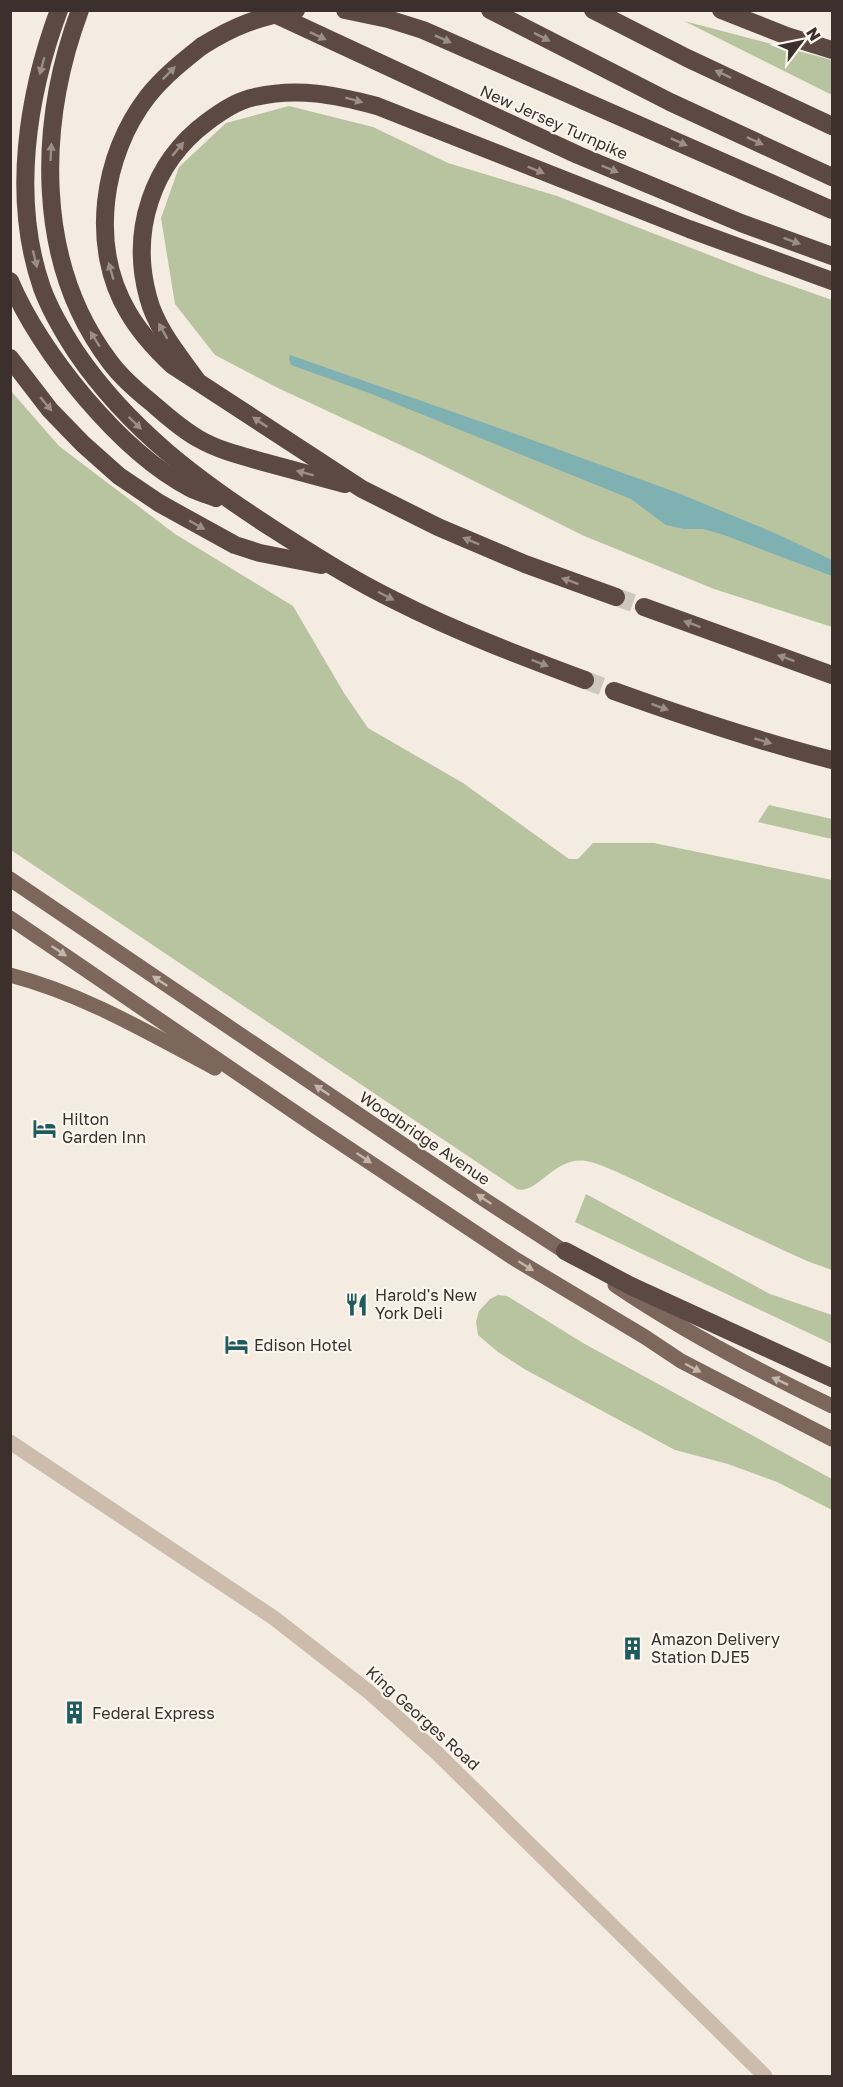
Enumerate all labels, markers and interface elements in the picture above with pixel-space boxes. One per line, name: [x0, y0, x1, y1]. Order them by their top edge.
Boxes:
north arrow: [771, 12, 831, 72]
text: N: [802, 24, 825, 45]
one-way arrow: [310, 31, 327, 40]
one-way arrow: [533, 33, 550, 42]
one-way arrow: [434, 34, 451, 43]
one-way arrow: [36, 57, 46, 75]
one-way arrow: [162, 66, 177, 80]
one-way arrow: [714, 70, 731, 79]
street label: New Jersey Turnpike: [477, 80, 631, 164]
one-way arrow: [345, 96, 363, 105]
one-way arrow: [746, 137, 763, 146]
one-way arrow: [670, 138, 687, 147]
one-way arrow: [171, 141, 184, 157]
one-way arrow: [46, 143, 55, 162]
one-way arrow: [602, 164, 620, 174]
one-way arrow: [527, 166, 545, 175]
one-way arrow: [783, 237, 801, 246]
one-way arrow: [30, 250, 40, 268]
one-way arrow: [106, 261, 116, 280]
one-way arrow: [158, 322, 168, 339]
one-way arrow: [89, 331, 101, 347]
one-way arrow: [39, 396, 52, 412]
one-way arrow: [127, 416, 141, 430]
one-way arrow: [253, 416, 269, 428]
one-way arrow: [296, 468, 314, 478]
one-way arrow: [189, 520, 206, 530]
one-way arrow: [462, 536, 480, 545]
one-way arrow: [561, 575, 579, 585]
one-way arrow: [378, 591, 395, 601]
one-way arrow: [683, 619, 701, 629]
one-way arrow: [777, 653, 795, 663]
one-way arrow: [532, 658, 550, 668]
one-way arrow: [651, 703, 669, 713]
one-way arrow: [754, 737, 772, 746]
one-way arrow: [50, 945, 66, 957]
one-way arrow: [153, 975, 169, 987]
one-way arrow: [314, 1085, 330, 1096]
street label: Woodbridge Avenue: [356, 1087, 494, 1189]
place label: Hilton Garden Inn: [62, 1109, 146, 1147]
hotel icon: Hilton Garden Inn: [31, 1115, 57, 1141]
one-way arrow: [356, 1153, 372, 1164]
one-way arrow: [476, 1193, 492, 1205]
one-way arrow: [518, 1260, 534, 1272]
place label: Harold's New York Deli: [375, 1285, 477, 1323]
restaurant icon: Harold's New York Deli: [344, 1291, 370, 1317]
hotel icon: Edison Hotel: [223, 1332, 249, 1358]
place label: Edison Hotel: [254, 1335, 352, 1355]
one-way arrow: [684, 1363, 701, 1373]
one-way arrow: [771, 1376, 788, 1385]
place label: Amazon Delivery Station DJE5: [651, 1629, 780, 1667]
building icon: Amazon Delivery Station DJE5: [620, 1635, 646, 1661]
street label: King Georges Road: [362, 1662, 484, 1774]
building icon: Federal Express: [61, 1700, 87, 1726]
place label: Federal Express: [92, 1703, 215, 1723]

